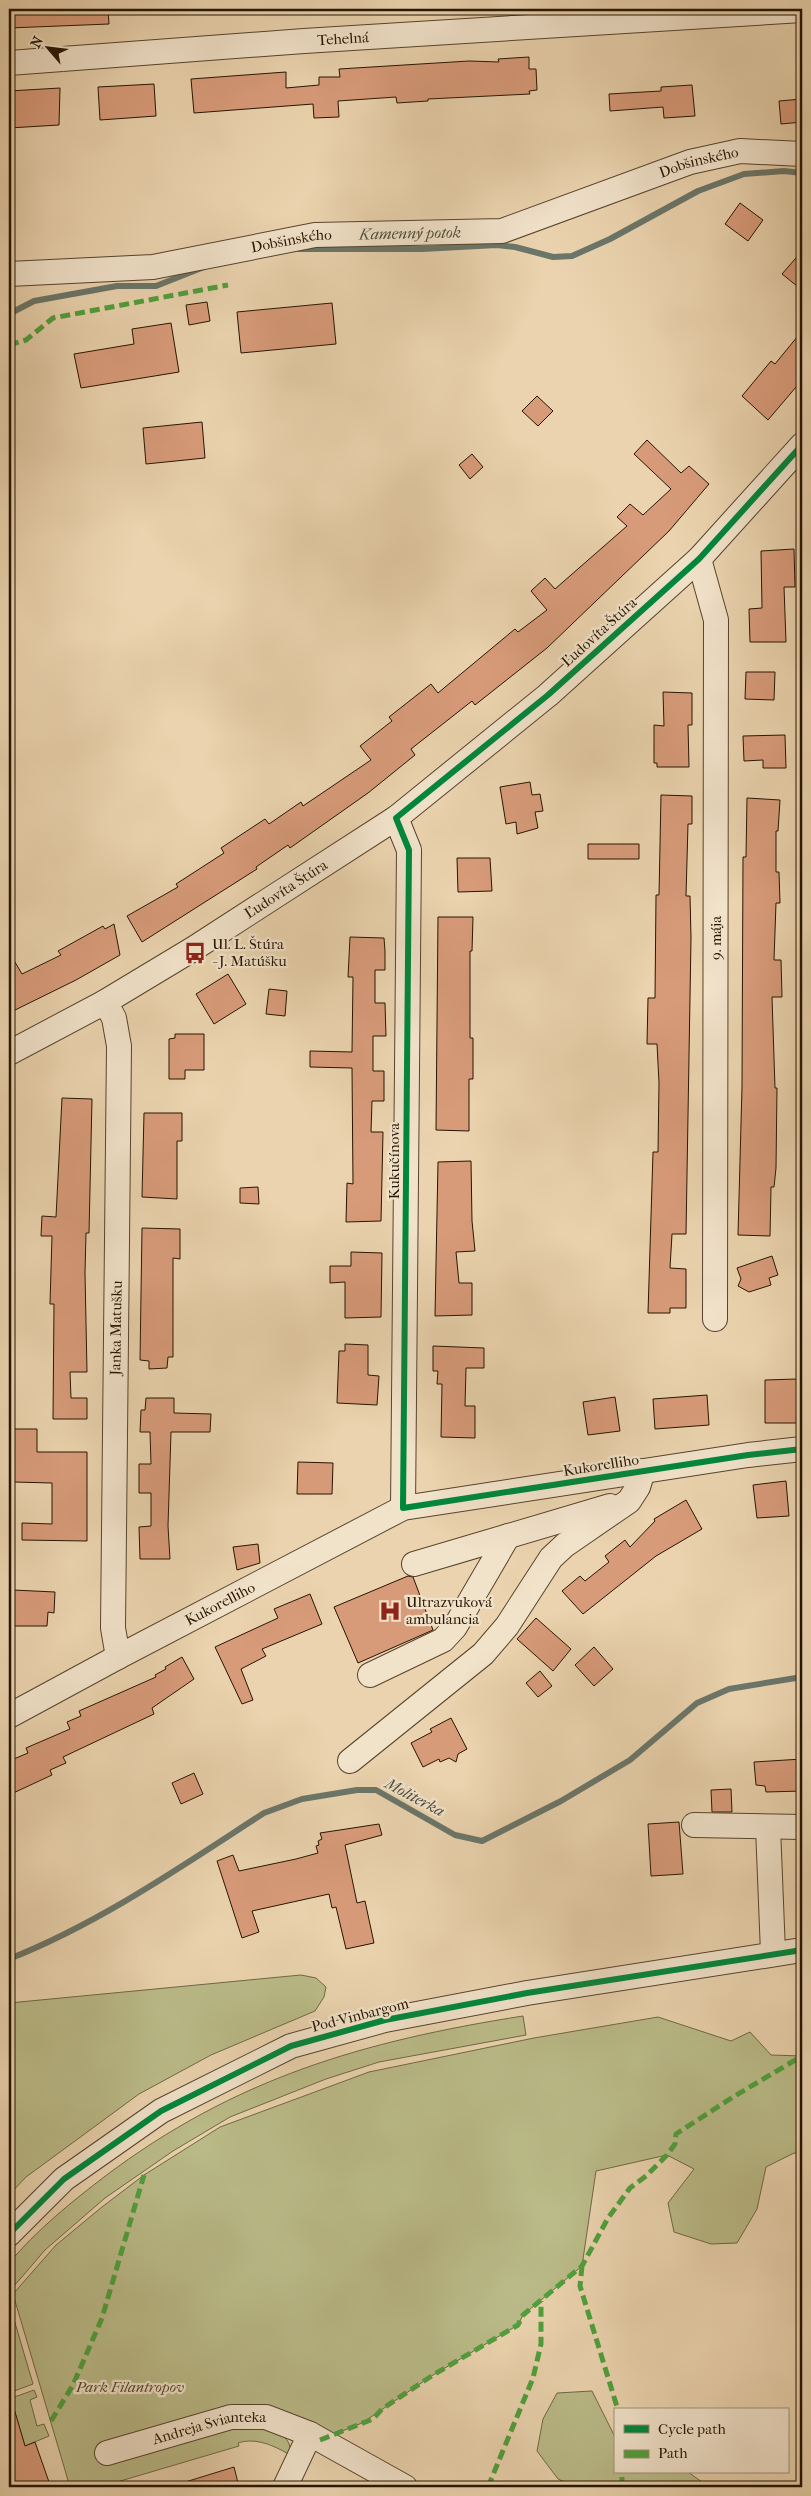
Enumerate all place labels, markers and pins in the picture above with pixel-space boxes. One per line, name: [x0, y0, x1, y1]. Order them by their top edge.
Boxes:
place label: Ul. L. Štúra - J. Matúšku: [212, 935, 287, 970]
bus stop icon: Ul. L. Štúra - J. Matúšku: [182, 940, 208, 966]
place label: Ultrazvuková ambulancia: [406, 1593, 493, 1628]
hospital icon: Ultrazvuková ambulancia: [377, 1598, 403, 1624]

